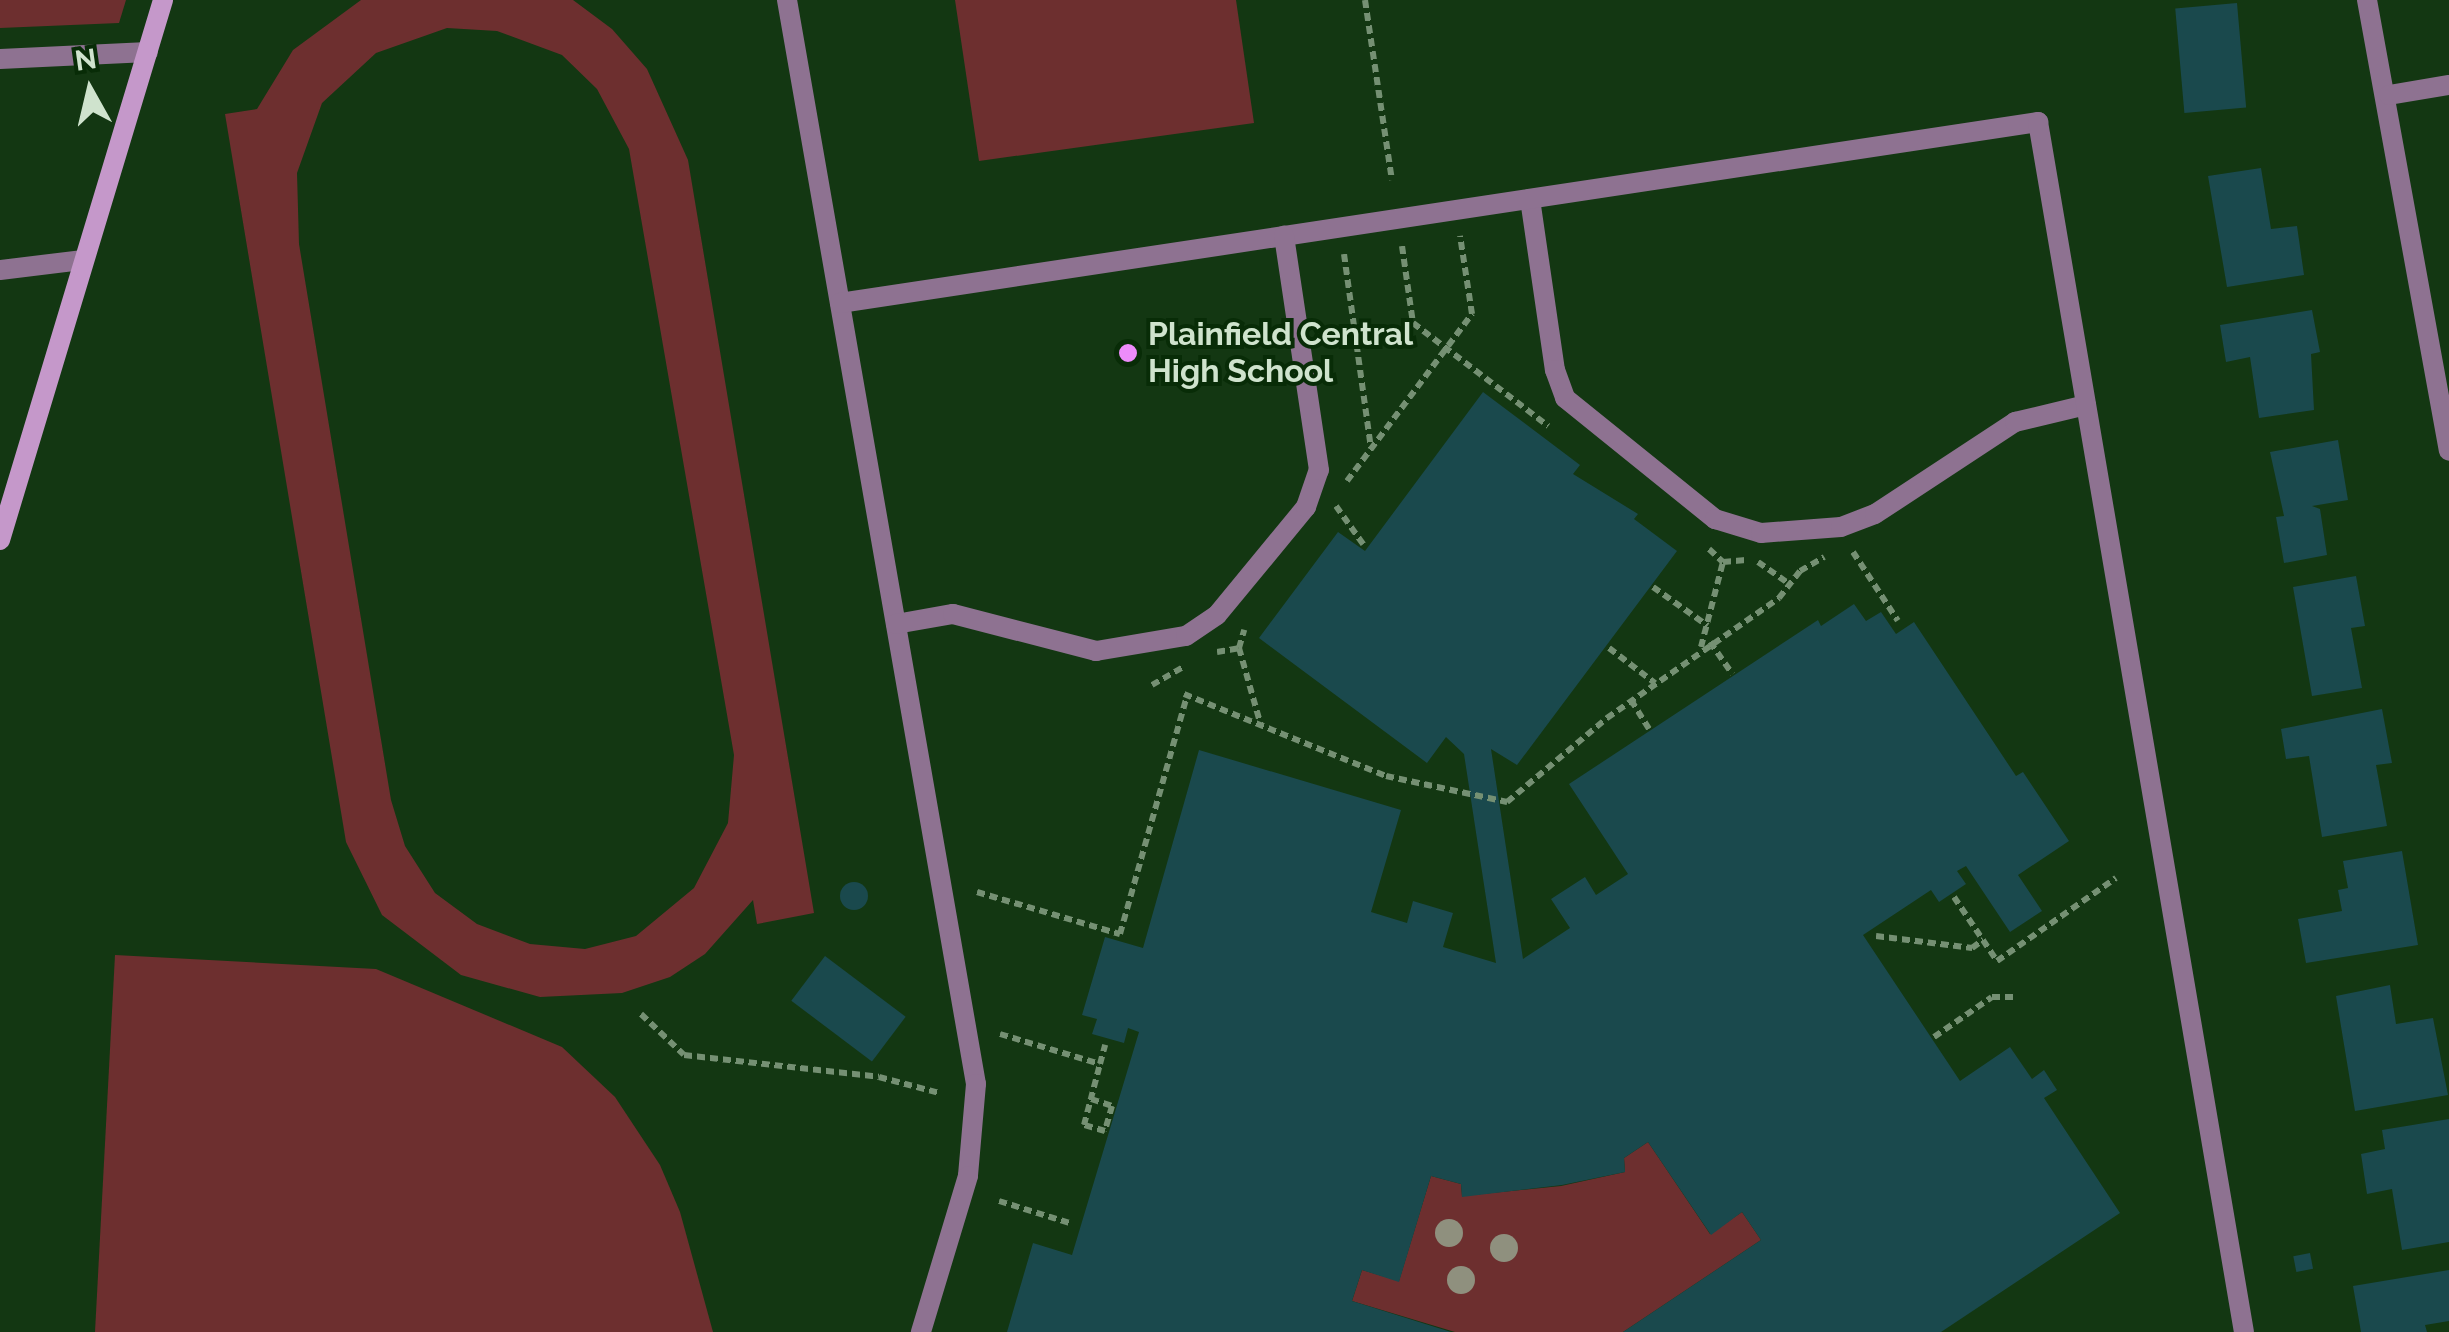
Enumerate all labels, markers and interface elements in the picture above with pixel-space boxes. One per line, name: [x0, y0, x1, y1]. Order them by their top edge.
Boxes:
north arrow: [40, 40, 140, 140]
text: N: [73, 42, 99, 78]
place label: Plainfield Central High School: [1148, 316, 1413, 391]
marker: Plainfield Central High School: [1117, 342, 1139, 364]

